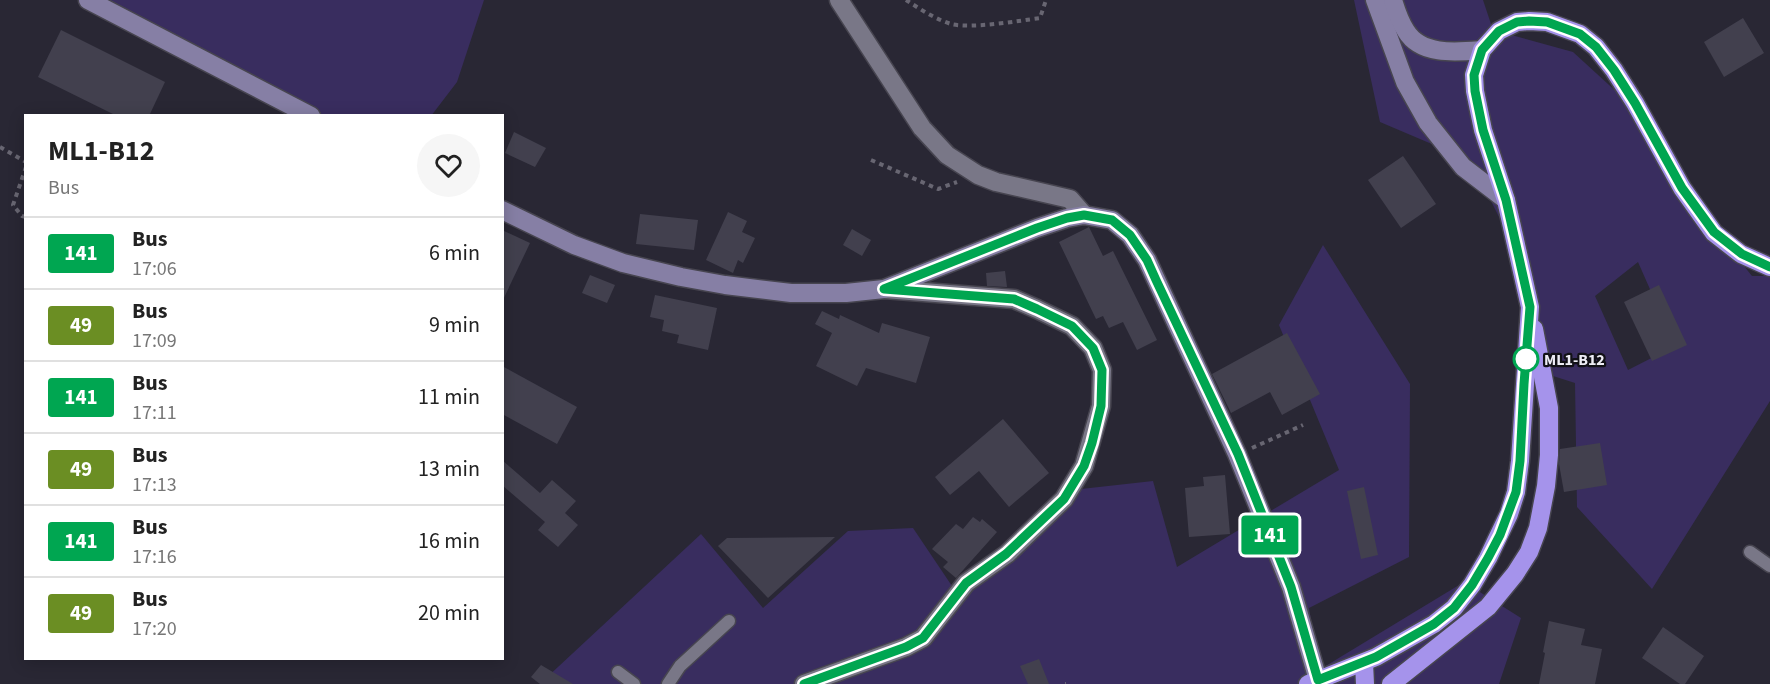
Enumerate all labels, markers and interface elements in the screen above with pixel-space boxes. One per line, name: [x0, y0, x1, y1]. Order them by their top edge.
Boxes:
text: ML1-B12: [48, 131, 154, 171]
button: heart: [417, 134, 480, 197]
text: Bus: [48, 174, 79, 202]
text: Bus: [132, 223, 168, 255]
text: 6 min: [429, 237, 480, 269]
text: 141: [64, 238, 98, 268]
text: 17:06: [132, 255, 177, 283]
text: Bus: [132, 295, 168, 327]
text: 9 min: [429, 309, 480, 341]
text: 49: [70, 310, 92, 340]
text: 17:09: [132, 327, 177, 355]
marker: ML1-B12: [1513, 346, 1539, 372]
place label: ML1-B12: [1544, 349, 1605, 371]
text: Bus: [132, 367, 168, 399]
text: 11 min: [418, 381, 480, 413]
text: 141: [64, 382, 98, 412]
text: 17:11: [132, 399, 177, 427]
text: Bus: [132, 439, 168, 471]
text: 13 min: [418, 453, 480, 485]
text: 49: [70, 454, 92, 484]
text: 17:13: [132, 471, 177, 499]
text: Bus: [132, 511, 168, 543]
line badge: 141: [1236, 516, 1304, 554]
text: 141: [1253, 520, 1287, 550]
text: 16 min: [418, 525, 480, 557]
text: 141: [64, 526, 98, 556]
text: 17:16: [132, 543, 177, 571]
text: Bus: [132, 583, 168, 615]
text: 20 min: [418, 597, 480, 629]
text: 49: [70, 598, 92, 628]
text: 17:20: [132, 615, 177, 643]

